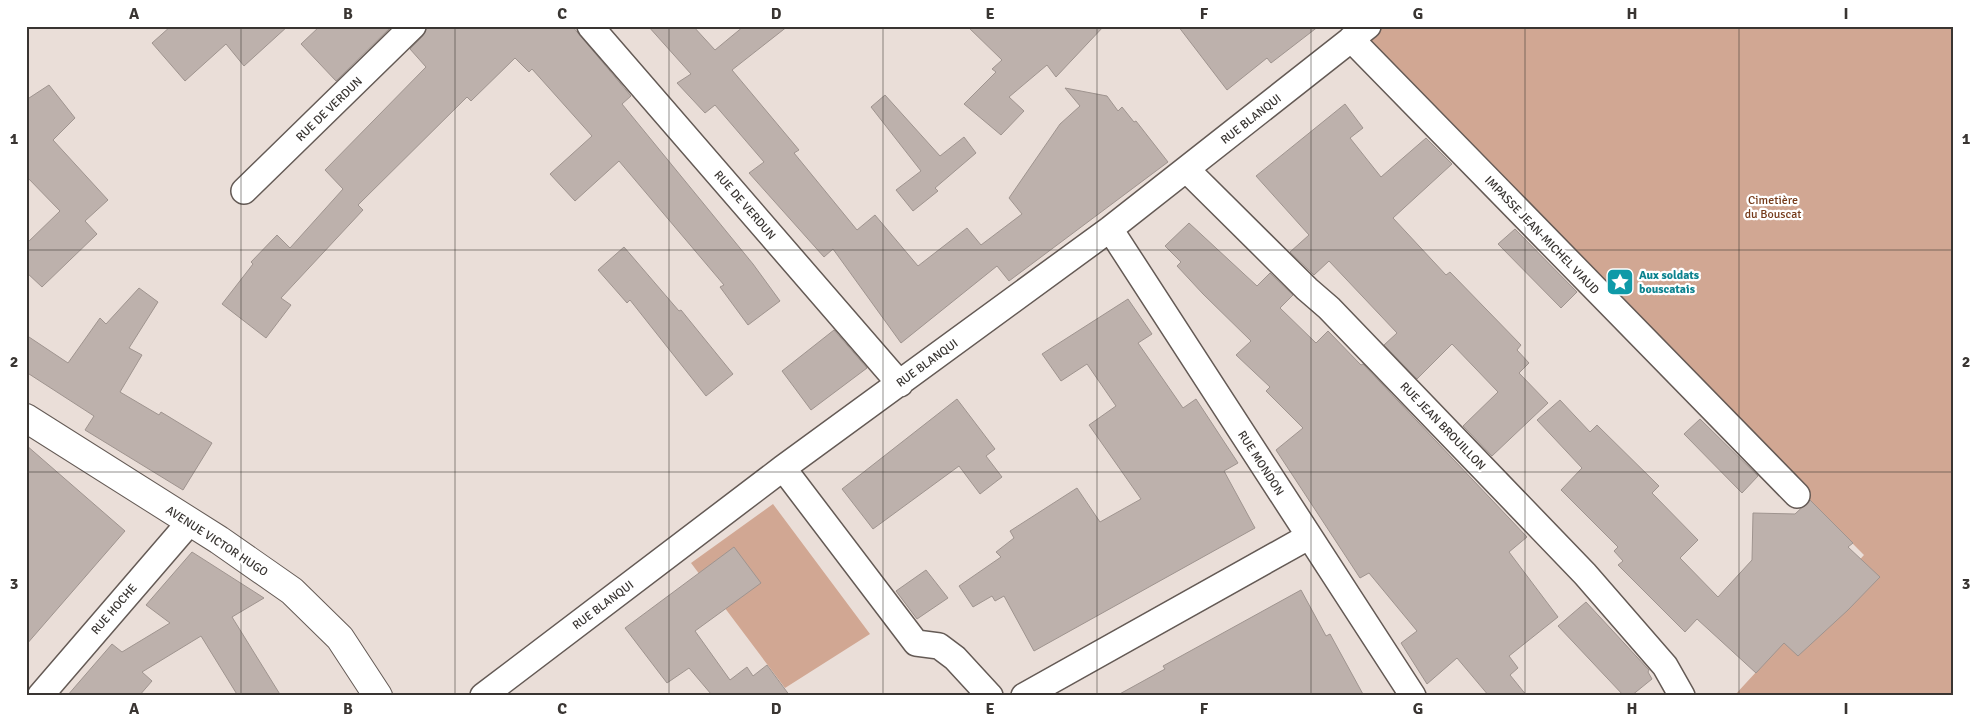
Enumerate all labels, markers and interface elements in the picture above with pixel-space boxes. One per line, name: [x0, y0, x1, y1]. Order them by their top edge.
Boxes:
text: A: [129, 4, 140, 24]
text: B: [343, 4, 353, 24]
text: C: [557, 4, 567, 24]
text: D: [771, 4, 782, 24]
text: E: [985, 4, 995, 24]
text: F: [1200, 4, 1209, 24]
text: G: [1413, 4, 1423, 24]
text: H: [1627, 4, 1637, 24]
text: I: [1843, 4, 1849, 24]
street label: RUE DE VERDUN: [293, 74, 366, 145]
street label: RUE BLANQUI: [1218, 91, 1285, 148]
text: 1: [10, 129, 19, 149]
text: 1: [1962, 129, 1971, 149]
street label: RUE DE VERDUN: [711, 168, 779, 243]
street label: IMPASSE JEAN-MICHEL VIAUD: [1481, 173, 1602, 298]
park label: Cimetière du Bouscat: [1745, 193, 1801, 222]
place icon: Aux soldats bouscatais: [1605, 267, 1635, 297]
place label: Aux soldats bouscatais: [1639, 268, 1700, 297]
street label: RUE BLANQUI: [893, 336, 961, 391]
text: 2: [10, 352, 18, 372]
text: 2: [1962, 352, 1970, 372]
street label: RUE JEAN BROUILLON: [1397, 379, 1489, 474]
street label: RUE MONDON: [1234, 428, 1287, 498]
street label: AVENUE VICTOR HUGO: [163, 503, 271, 580]
text: 3: [10, 574, 18, 594]
text: 3: [1962, 574, 1970, 594]
street label: RUE BLANQUI: [570, 578, 637, 633]
street label: RUE HOCHE: [88, 581, 141, 638]
text: A: [129, 699, 140, 719]
text: B: [343, 699, 353, 719]
text: C: [557, 699, 567, 719]
text: D: [771, 699, 782, 719]
text: E: [985, 699, 995, 719]
text: F: [1200, 699, 1209, 719]
text: G: [1413, 699, 1423, 719]
text: H: [1627, 699, 1637, 719]
text: I: [1843, 699, 1849, 719]

